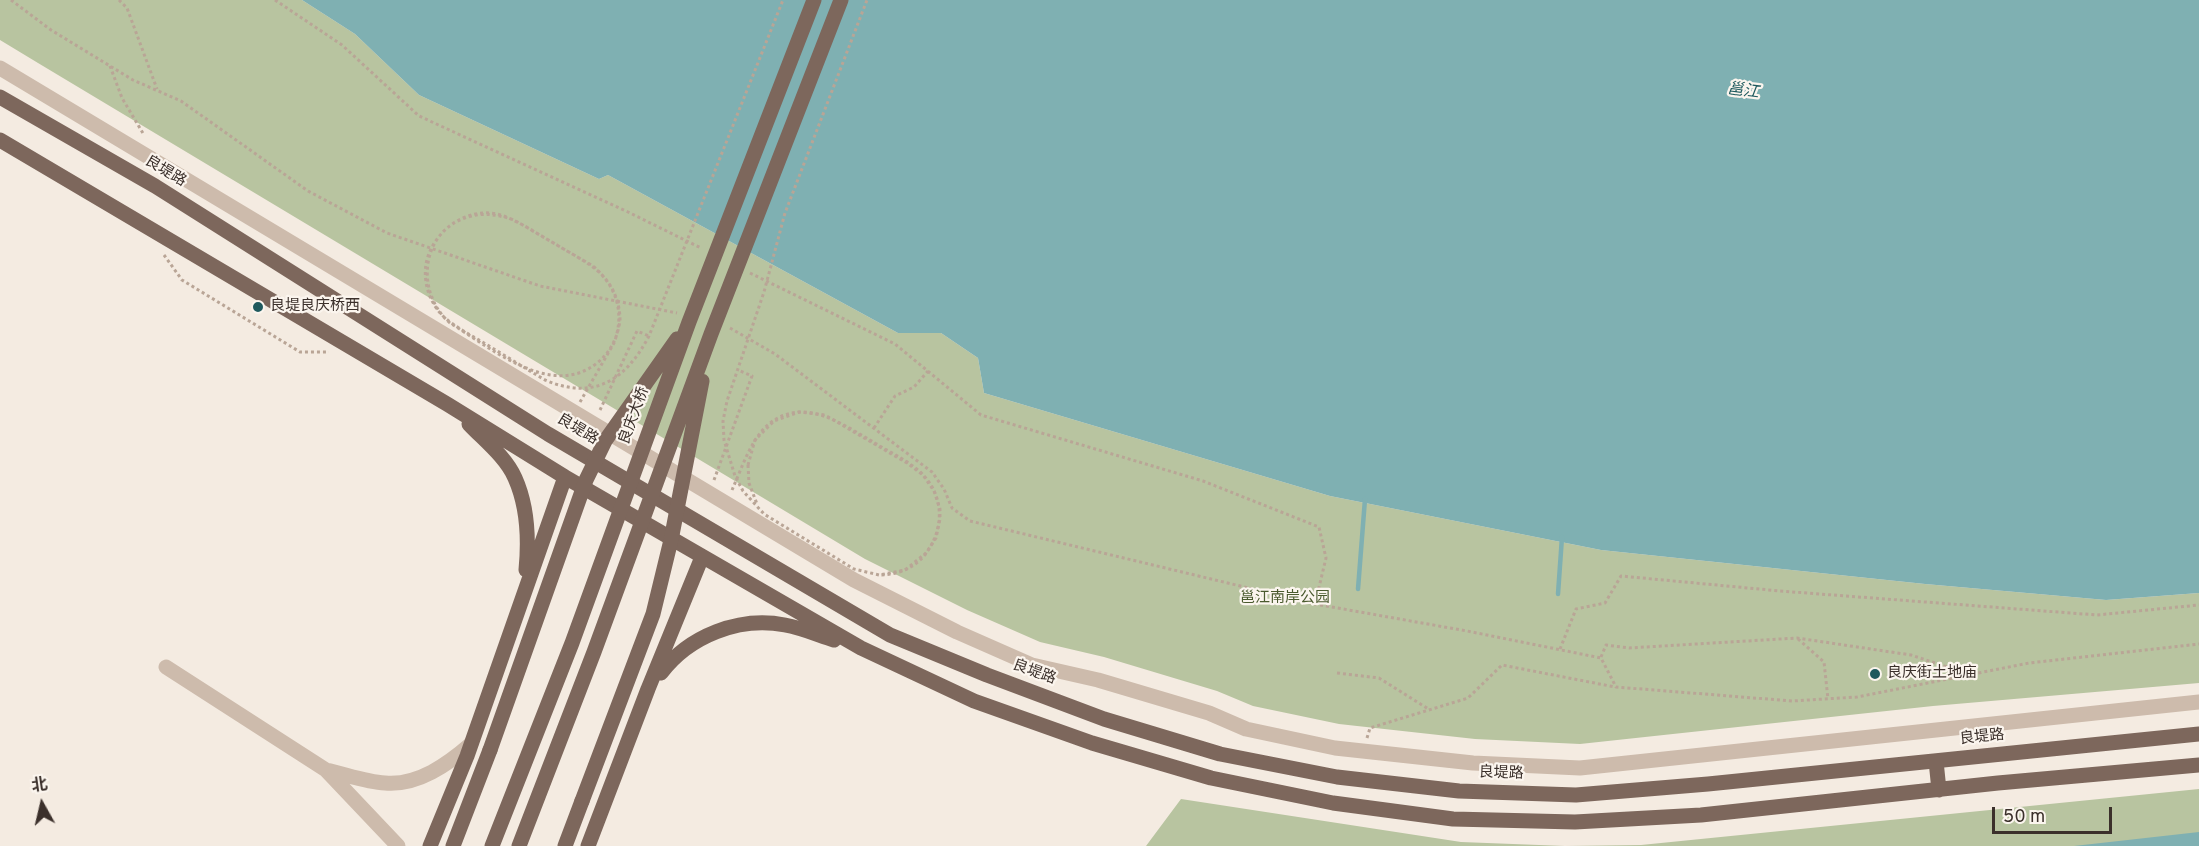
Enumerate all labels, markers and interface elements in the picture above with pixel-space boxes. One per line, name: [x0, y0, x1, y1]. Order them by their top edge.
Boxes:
water label: 邕江: [1726, 81, 1760, 103]
street label: 良堤路: [141, 153, 189, 191]
place label: 良堤良庆桥西: [270, 298, 360, 316]
marker: 良堤良庆桥西: [251, 300, 265, 314]
street label: 良庆大桥: [616, 385, 654, 447]
street label: 良堤路: [553, 411, 601, 449]
park label: 邕江南岸公园: [1240, 590, 1330, 608]
street label: 良堤路: [1010, 657, 1058, 689]
place label: 良庆街土地庙: [1887, 665, 1977, 683]
marker: 良庆街土地庙: [1868, 667, 1882, 681]
street label: 良堤路: [1959, 727, 2005, 749]
street label: 良堤路: [1478, 764, 1524, 784]
north arrow: [12, 774, 72, 834]
text: 北: [30, 775, 49, 797]
scale bar: [1995, 795, 2115, 833]
text: 50 m: [2003, 806, 2045, 829]

